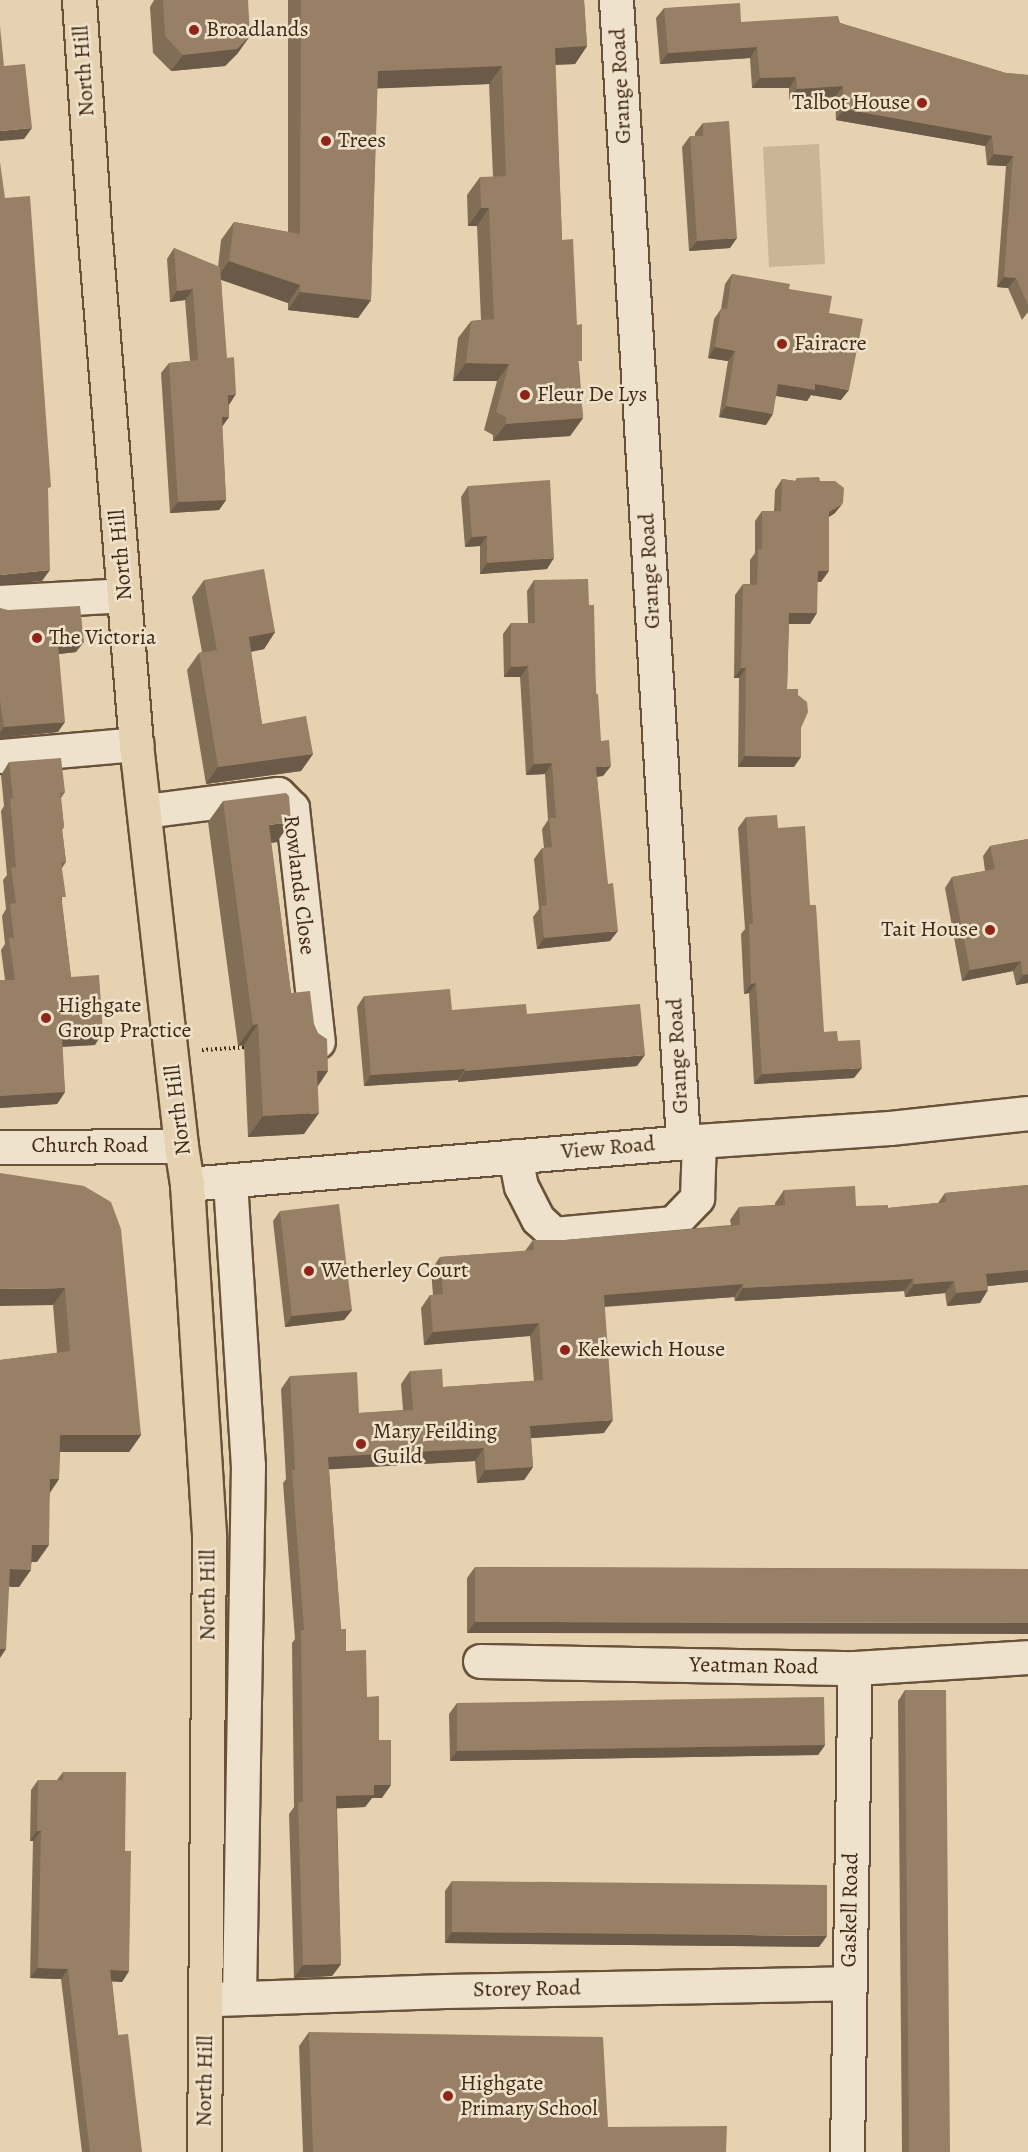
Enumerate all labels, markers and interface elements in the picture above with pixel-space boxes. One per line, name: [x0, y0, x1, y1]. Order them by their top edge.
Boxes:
place label: Broadlands: [206, 17, 308, 43]
marker: Broadlands: [187, 23, 201, 37]
street label: North Hill: [68, 24, 100, 118]
street label: Grange Road: [605, 27, 637, 145]
place label: Talbot House: [792, 90, 910, 116]
marker: Talbot House: [915, 96, 929, 110]
place label: Trees: [338, 128, 386, 154]
marker: Trees: [319, 134, 333, 148]
place label: Fairacre: [794, 331, 867, 357]
marker: Fairacre: [775, 337, 789, 351]
place label: Fleur De Lys: [537, 382, 647, 408]
marker: Fleur De Lys: [518, 388, 532, 402]
street label: North Hill: [104, 508, 138, 602]
street label: Grange Road: [634, 512, 666, 630]
place label: The Victoria: [49, 625, 156, 651]
marker: The Victoria: [30, 631, 44, 645]
street label: Rowlands Close: [277, 814, 321, 956]
place label: Tait House: [881, 917, 978, 943]
marker: Tait House: [983, 923, 997, 937]
place label: Highgate Group Practice: [58, 992, 191, 1044]
street label: Grange Road: [662, 997, 694, 1115]
marker: Highgate Group Practice: [39, 1011, 53, 1025]
street label: North Hill: [159, 1063, 197, 1157]
street label: View Road: [560, 1131, 656, 1165]
street label: Church Road: [32, 1133, 148, 1159]
place label: Wetherley Court: [321, 1258, 468, 1284]
marker: Wetherley Court: [302, 1264, 316, 1278]
place label: Kekewich House: [577, 1337, 725, 1363]
marker: Kekewich House: [558, 1343, 572, 1357]
place label: Mary Feilding Guild: [373, 1418, 497, 1470]
marker: Mary Feilding Guild: [354, 1437, 368, 1451]
street label: North Hill: [195, 1549, 221, 1641]
street label: Yeatman Road: [689, 1652, 819, 1680]
street label: Gaskell Road: [836, 1852, 864, 1968]
street label: Storey Road: [473, 1975, 581, 2003]
street label: North Hill: [191, 2035, 219, 2127]
place label: Highgate Primary School: [460, 2070, 598, 2122]
marker: Highgate Primary School: [441, 2089, 455, 2103]

